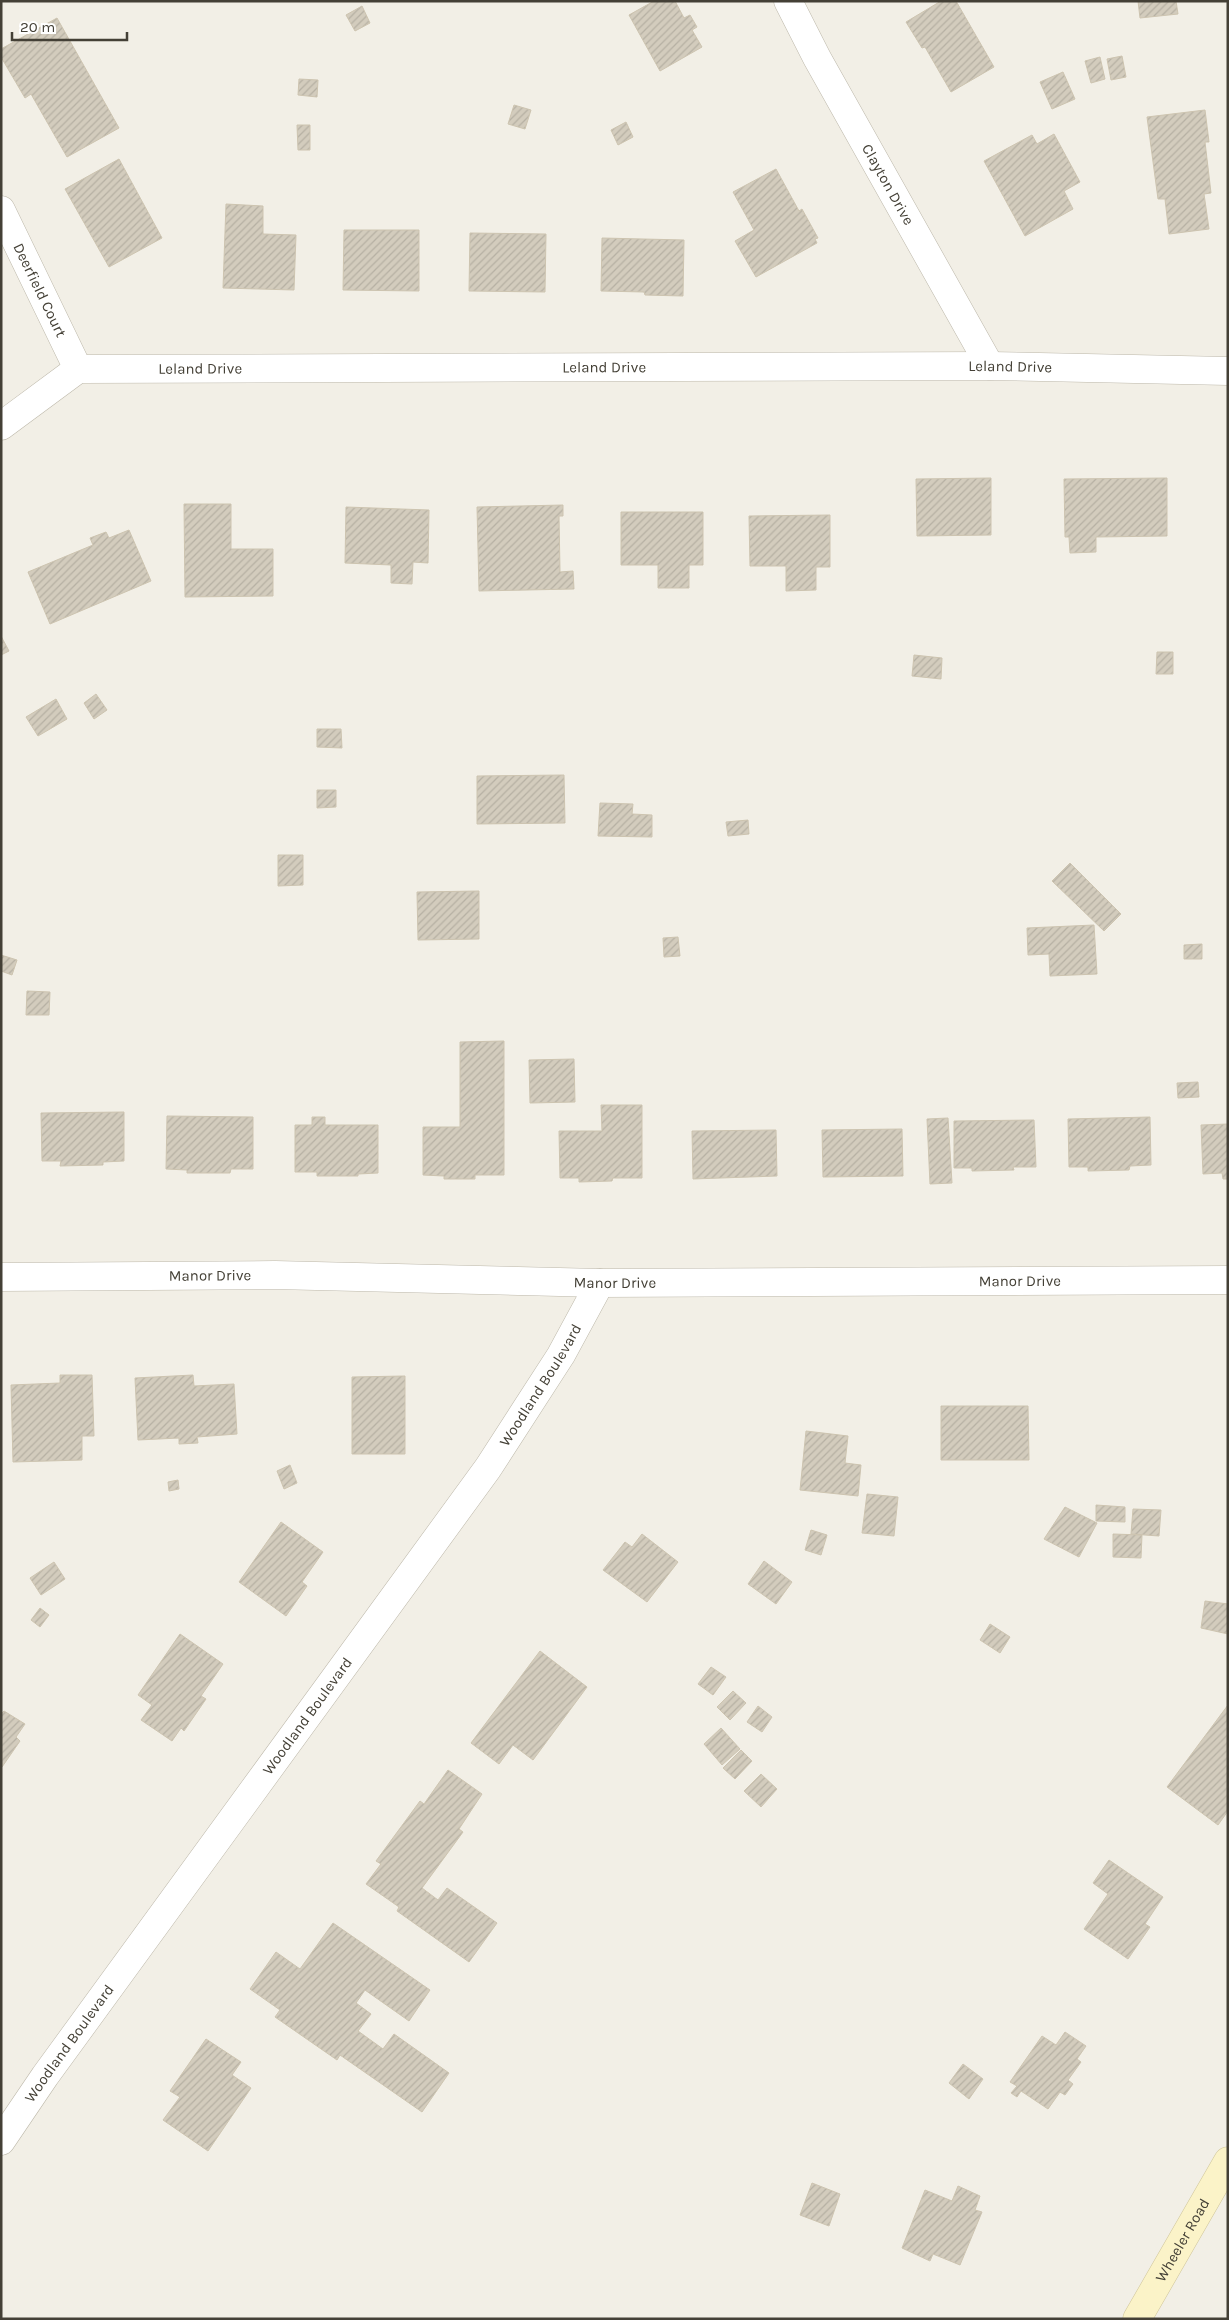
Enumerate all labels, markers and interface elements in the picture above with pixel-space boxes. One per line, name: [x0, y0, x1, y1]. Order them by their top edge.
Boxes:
scale bar: [12, 10, 128, 42]
text: 20 m: [20, 18, 55, 36]
street label: Clayton Drive: [858, 141, 918, 228]
street label: Deerfield Court: [9, 240, 70, 340]
street label: Leland Drive: [968, 357, 1052, 376]
street label: Leland Drive: [562, 358, 646, 376]
street label: Leland Drive: [158, 359, 242, 378]
street label: Manor Drive: [169, 1266, 251, 1285]
street label: Manor Drive: [979, 1272, 1061, 1290]
street label: Manor Drive: [574, 1273, 656, 1292]
street label: Woodland Boulevard: [496, 1321, 585, 1450]
street label: Woodland Boulevard: [259, 1654, 356, 1778]
street label: Woodland Boulevard: [21, 1981, 118, 2106]
street label: Wheeler Road: [1151, 2195, 1214, 2285]

